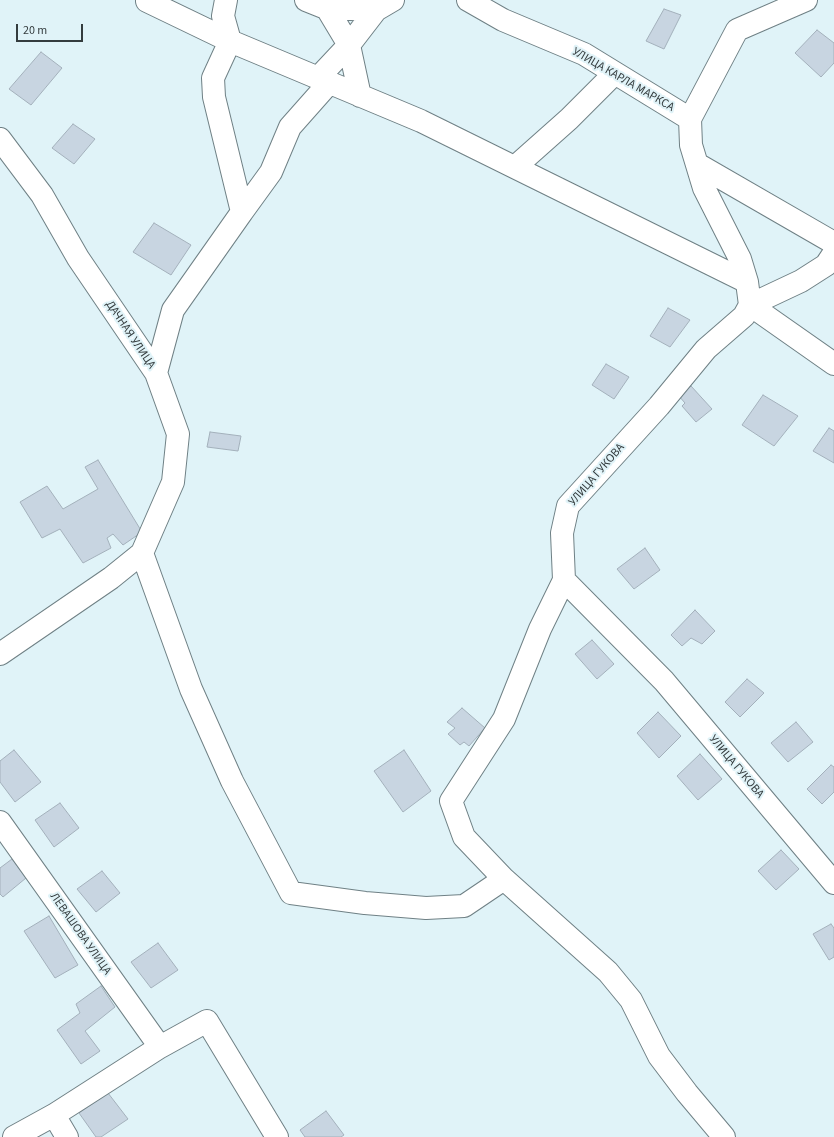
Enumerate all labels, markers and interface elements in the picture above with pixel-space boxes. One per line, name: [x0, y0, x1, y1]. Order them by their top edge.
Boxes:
scale bar: [18, 16, 85, 42]
text: 20 m: [23, 22, 47, 39]
street label: УЛИЦА КАРЛА МАРКСА: [569, 45, 677, 115]
street label: ДАЧНАЯ УЛИЦА: [102, 298, 158, 372]
street label: УЛИЦА ГУКОВА: [566, 441, 628, 509]
street label: УЛИЦА ГУКОВА: [705, 732, 767, 802]
street label: ЛЕВАШОВА УЛИЦА: [46, 890, 114, 978]

